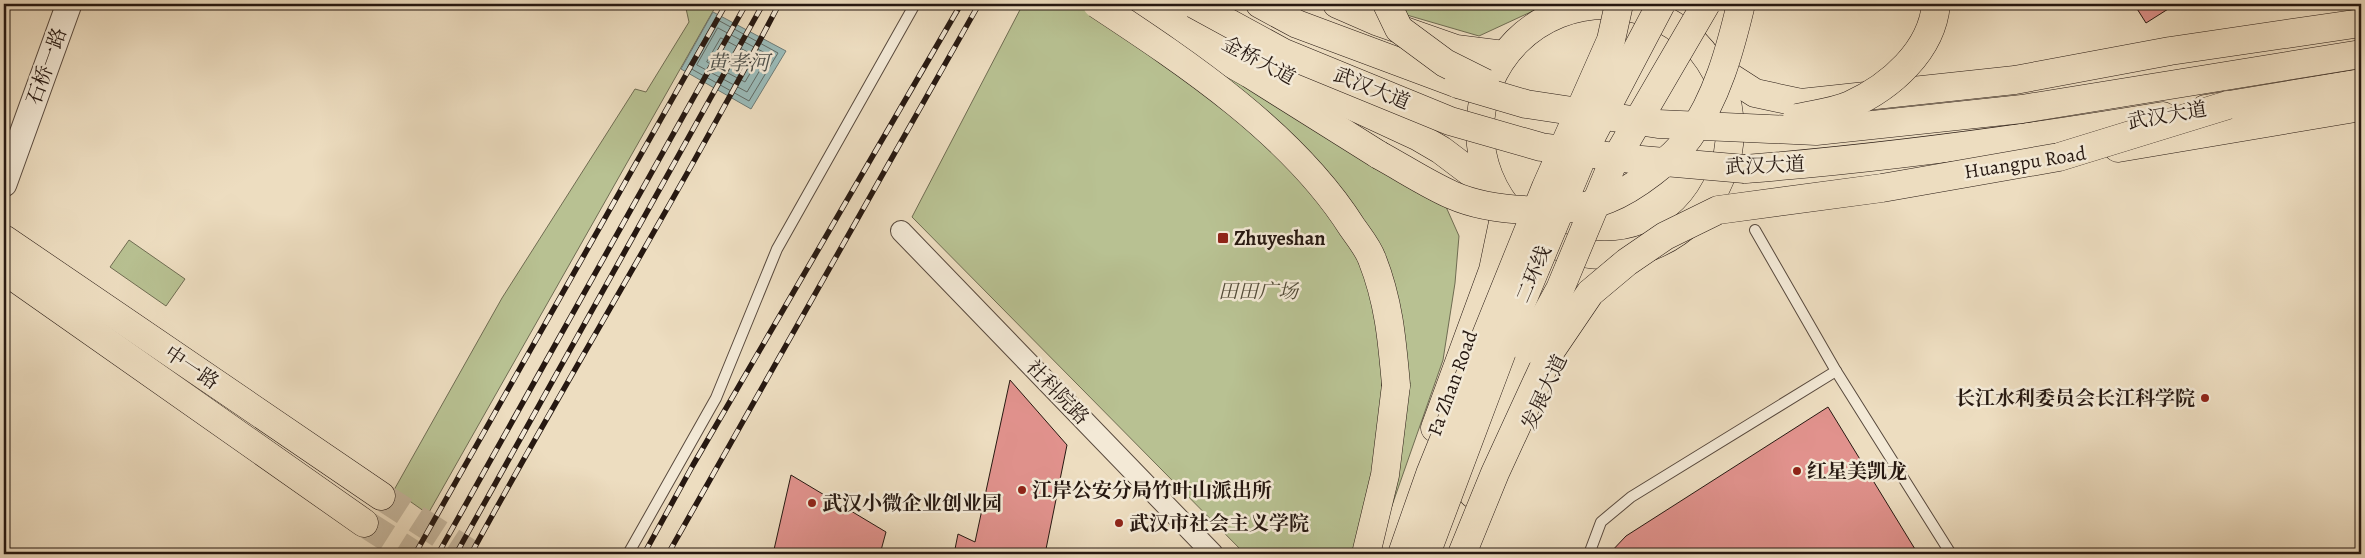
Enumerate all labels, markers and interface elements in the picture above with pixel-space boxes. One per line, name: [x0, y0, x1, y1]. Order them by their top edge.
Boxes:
street label: 石桥一路: [20, 24, 73, 108]
street label: 金桥大道: [1217, 30, 1300, 91]
water label: 黄孝河: [707, 49, 773, 77]
street label: 武汉大道: [1330, 61, 1414, 116]
street label: 武汉大道: [2125, 95, 2209, 136]
street label: Huangpu Road: [1962, 139, 2088, 185]
street label: 武汉大道: [1725, 151, 1805, 180]
place label: Zhuyeshan: [1234, 225, 1326, 252]
marker: Zhuyeshan: [1216, 231, 1230, 245]
street label: 二环线: [1509, 241, 1558, 307]
park label: 田田广场: [1218, 278, 1300, 305]
street label: Fa Zhan Road: [1421, 326, 1484, 440]
street label: 中一路: [159, 339, 224, 395]
street label: 发展大道: [1515, 350, 1574, 434]
street label: 社科院路: [1020, 354, 1095, 430]
place label: 长江水利委员会长江科学院: [1955, 385, 2195, 412]
marker: 长江水利委员会长江科学院: [2199, 392, 2211, 404]
place label: 红星美凯龙: [1807, 458, 1907, 485]
marker: 红星美凯龙: [1791, 465, 1803, 477]
place label: 江岸公安分局竹叶山派出所: [1032, 477, 1272, 504]
marker: 江岸公安分局竹叶山派出所: [1016, 484, 1028, 496]
place label: 武汉小微企业创业园: [822, 490, 1002, 517]
marker: 武汉小微企业创业园: [806, 497, 818, 509]
place label: 武汉市社会主义学院: [1129, 510, 1309, 537]
marker: 武汉市社会主义学院: [1113, 517, 1125, 529]

